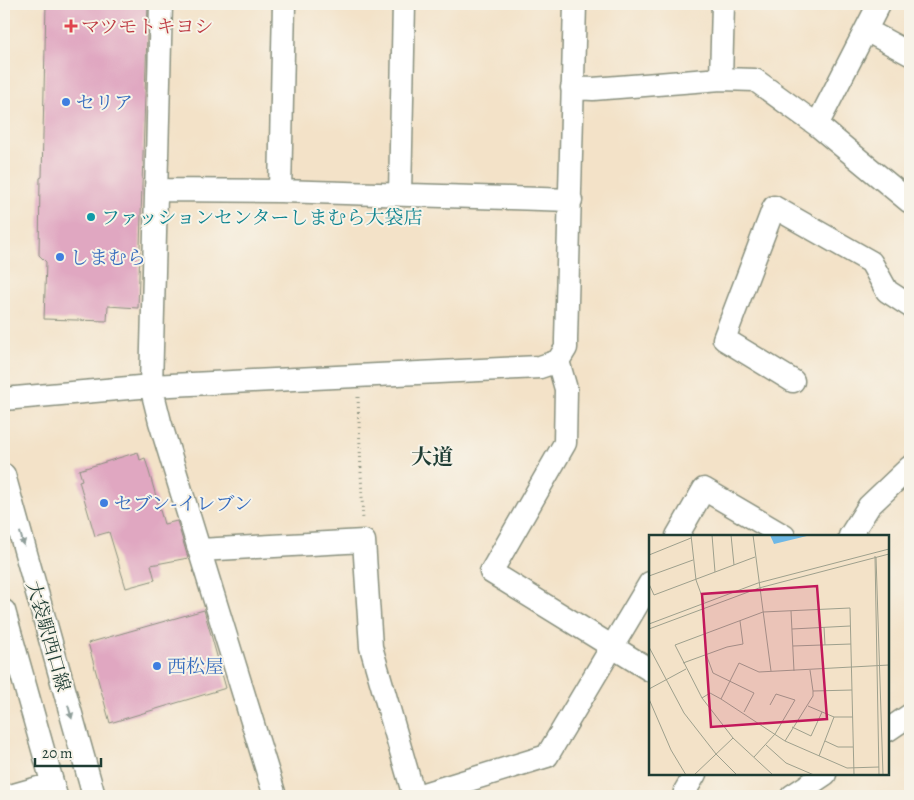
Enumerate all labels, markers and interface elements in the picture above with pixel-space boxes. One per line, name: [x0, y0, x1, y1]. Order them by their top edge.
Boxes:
place label: マツモトキヨシ: [81, 14, 213, 40]
marker: マツモトキヨシ: [65, 20, 77, 32]
place label: セリア: [76, 90, 133, 116]
marker: セリア: [60, 96, 72, 108]
place label: ファッションセンターしまむら大袋店: [101, 205, 422, 231]
marker: ファッションセンターしまむら大袋店: [85, 211, 97, 223]
place label: しまむら: [70, 245, 146, 271]
marker: しまむら: [54, 251, 66, 263]
district label: 大道: [411, 443, 453, 471]
place label: セブン-イレブン: [114, 491, 253, 517]
marker: セブン-イレブン: [98, 497, 110, 509]
one-way arrow: [18, 531, 26, 546]
inset map: [649, 535, 889, 775]
street label: 大袋駅西口線: [20, 578, 76, 695]
place label: 西松屋: [167, 654, 224, 680]
marker: 西松屋: [151, 660, 163, 672]
one-way arrow: [66, 704, 74, 720]
scale bar: [35, 735, 101, 767]
text: 20 m: [42, 743, 73, 763]

